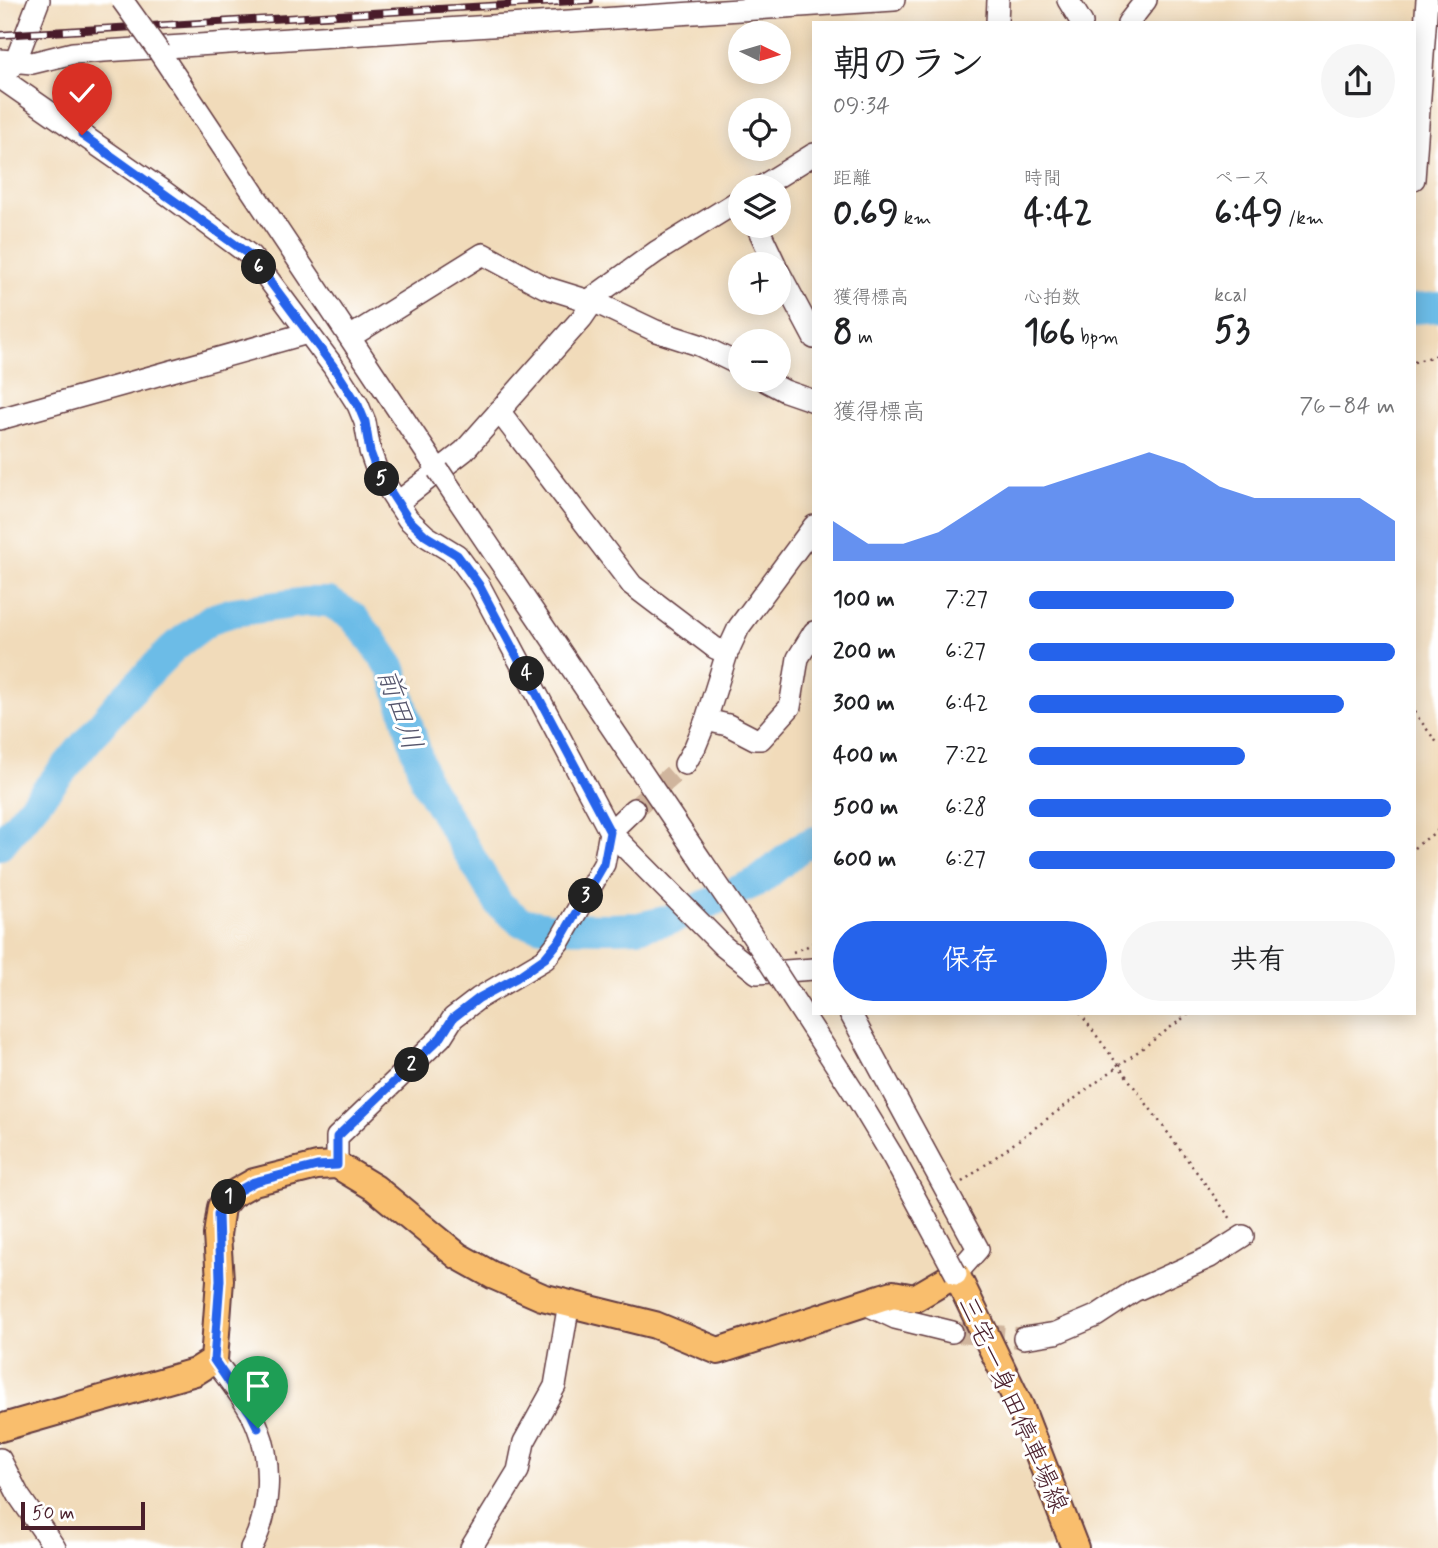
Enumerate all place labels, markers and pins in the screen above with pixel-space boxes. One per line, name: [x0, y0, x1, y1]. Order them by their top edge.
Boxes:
pin: [52, 63, 112, 135]
pin: 6: [242, 250, 276, 284]
pin: 5: [364, 462, 400, 496]
pin: 4: [510, 656, 544, 692]
pin: 3: [568, 878, 604, 914]
pin: 2: [394, 1048, 430, 1082]
pin: 1: [212, 1180, 246, 1214]
pin: [228, 1356, 288, 1428]

